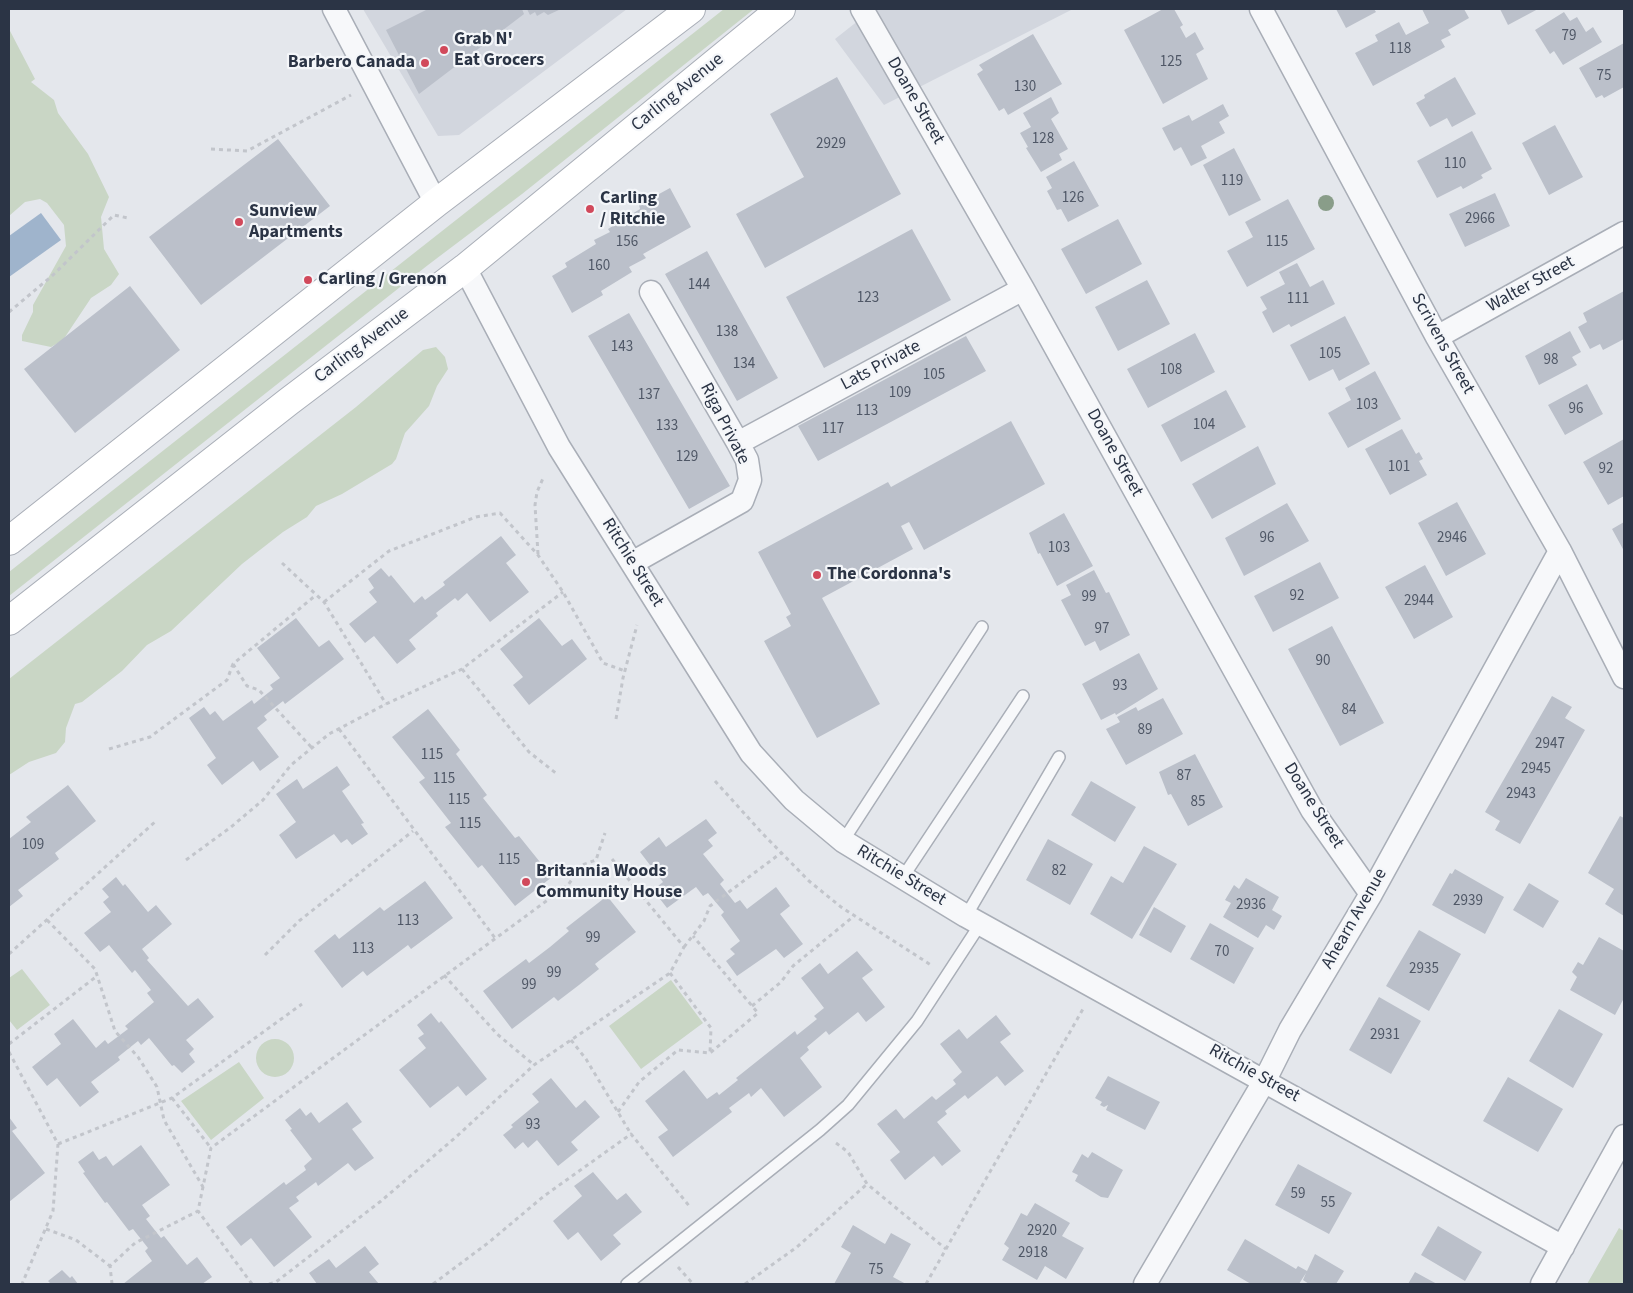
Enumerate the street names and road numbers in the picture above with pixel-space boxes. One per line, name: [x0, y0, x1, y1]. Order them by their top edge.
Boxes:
street label: Carling Avenue: [627, 49, 729, 137]
street label: Doane Street: [881, 54, 949, 148]
street label: Walter Street: [1483, 252, 1579, 318]
street label: Scrivens Street: [1405, 290, 1479, 398]
street label: Carling Avenue: [311, 303, 413, 389]
street label: Lats Private: [837, 336, 925, 396]
street label: Riga Private: [694, 380, 754, 468]
street label: Doane Street: [1081, 405, 1147, 501]
street label: Ritchie Street: [596, 515, 668, 611]
street label: Doane Street: [1278, 759, 1348, 853]
street label: Ritchie Street: [852, 841, 950, 911]
street label: Ahearn Avenue: [1318, 865, 1392, 973]
street label: Ritchie Street: [1205, 1040, 1303, 1108]

